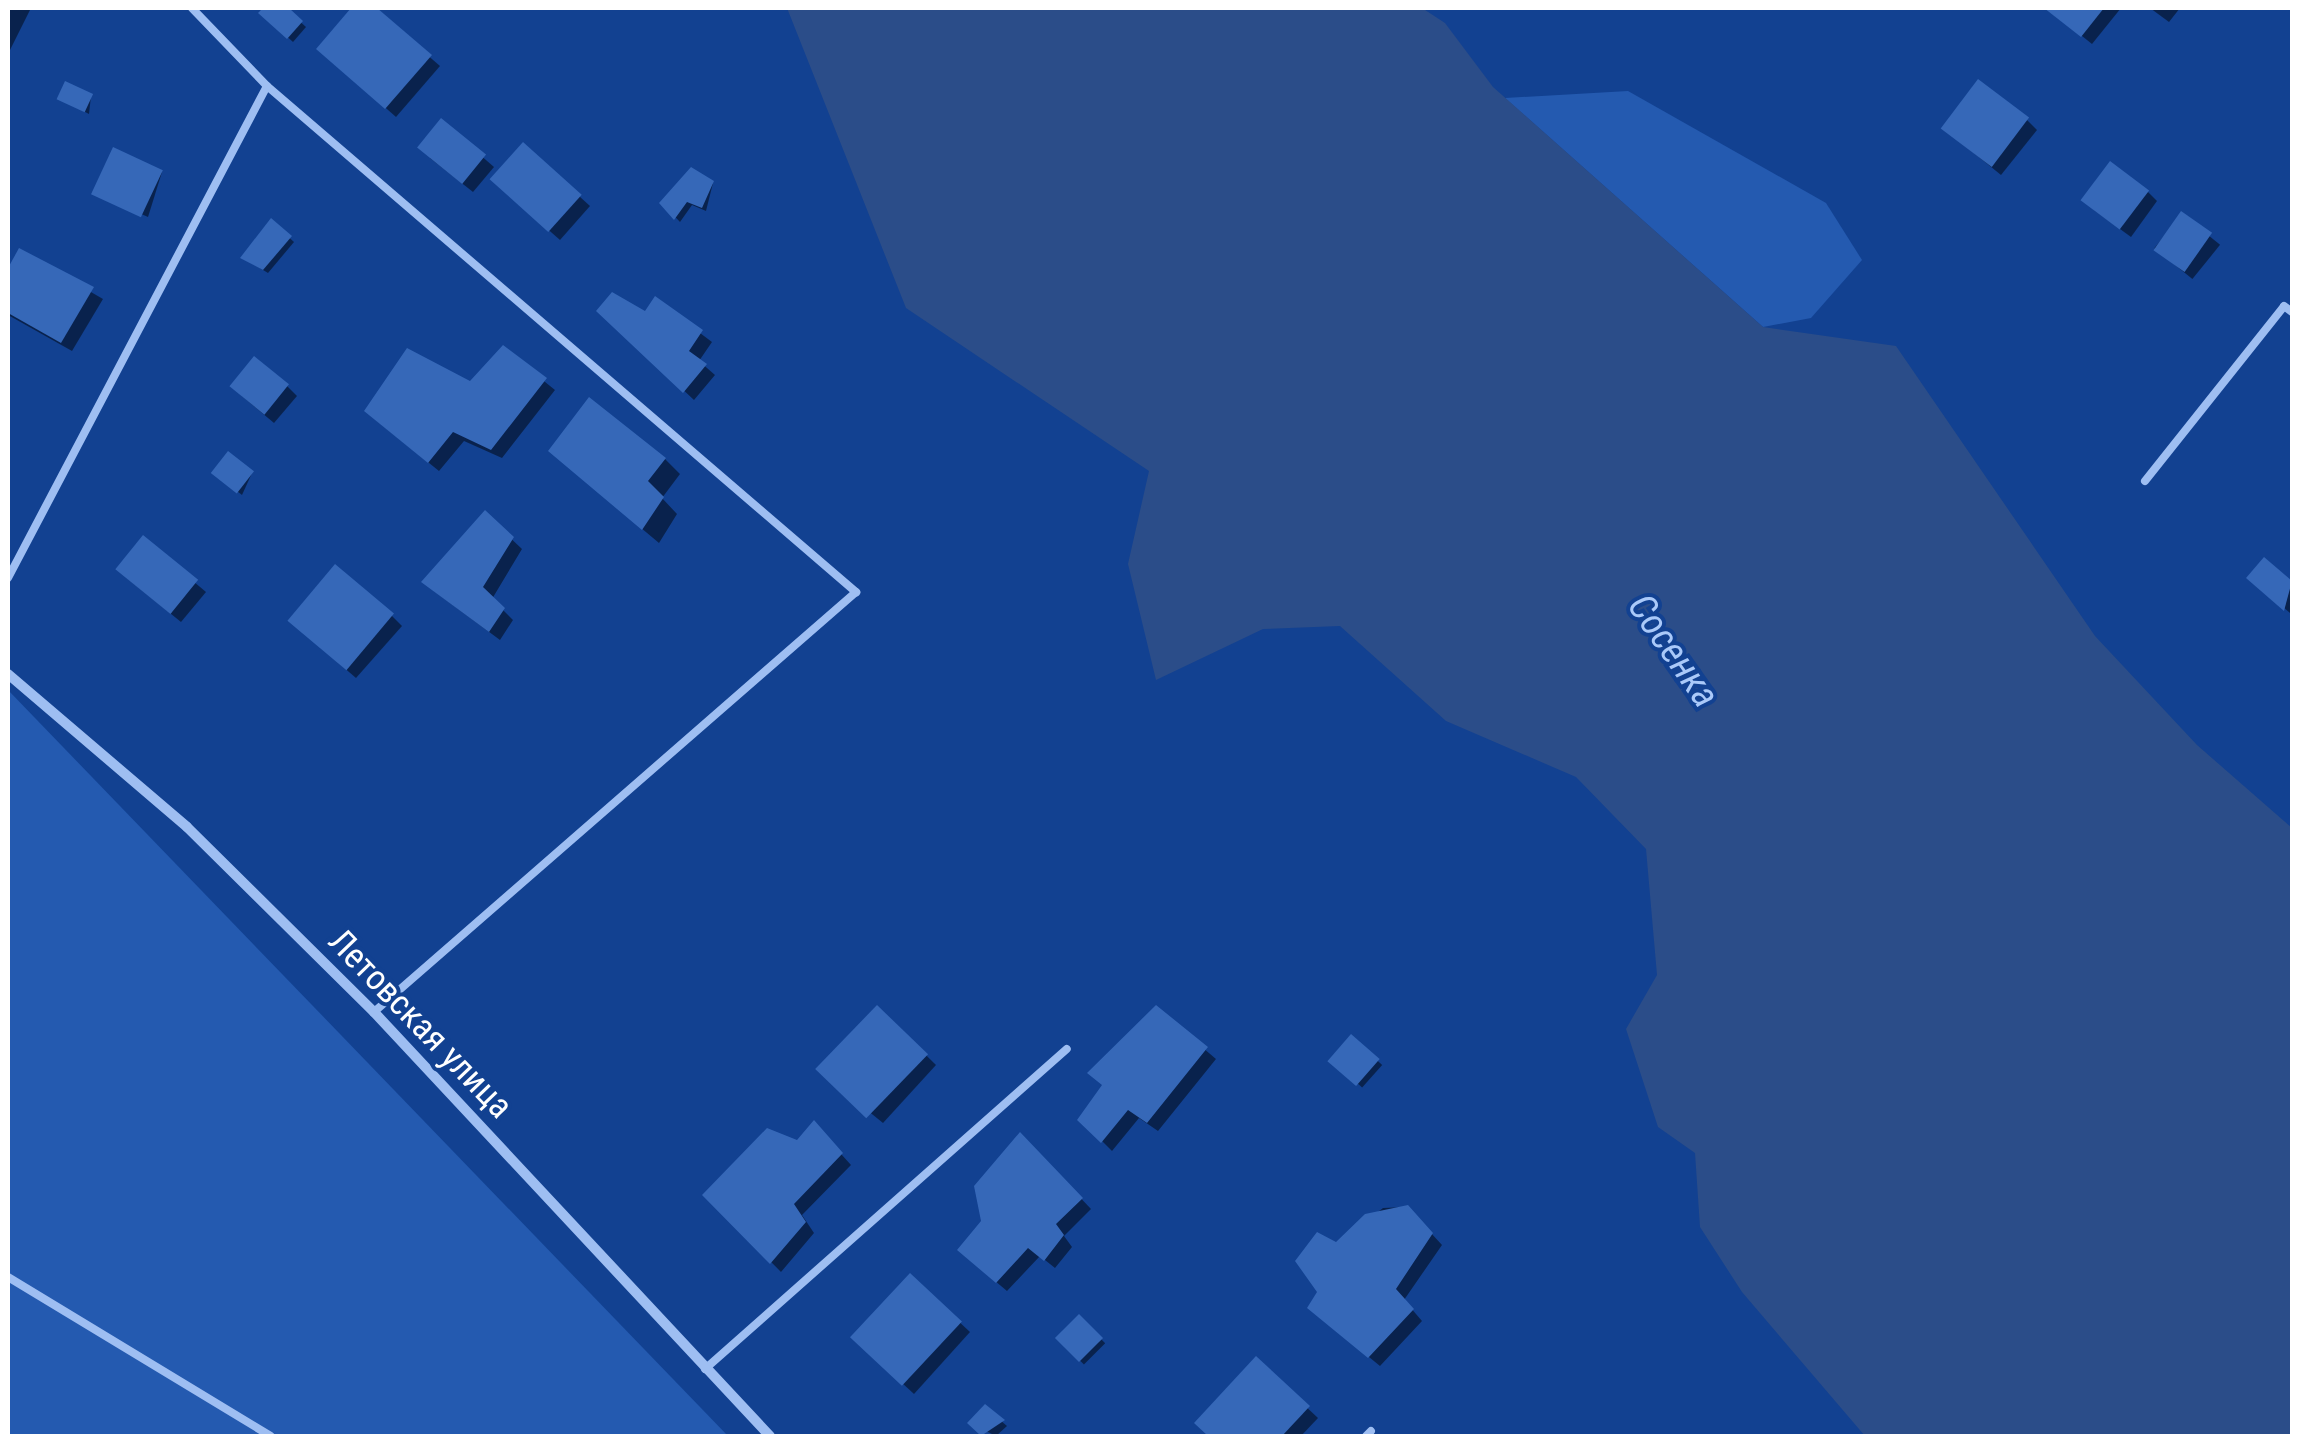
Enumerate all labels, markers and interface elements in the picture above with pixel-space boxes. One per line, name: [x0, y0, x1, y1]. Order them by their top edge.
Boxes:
water label: Сосенка: [1618, 586, 1728, 716]
street label: Летовская улица: [319, 921, 521, 1127]

